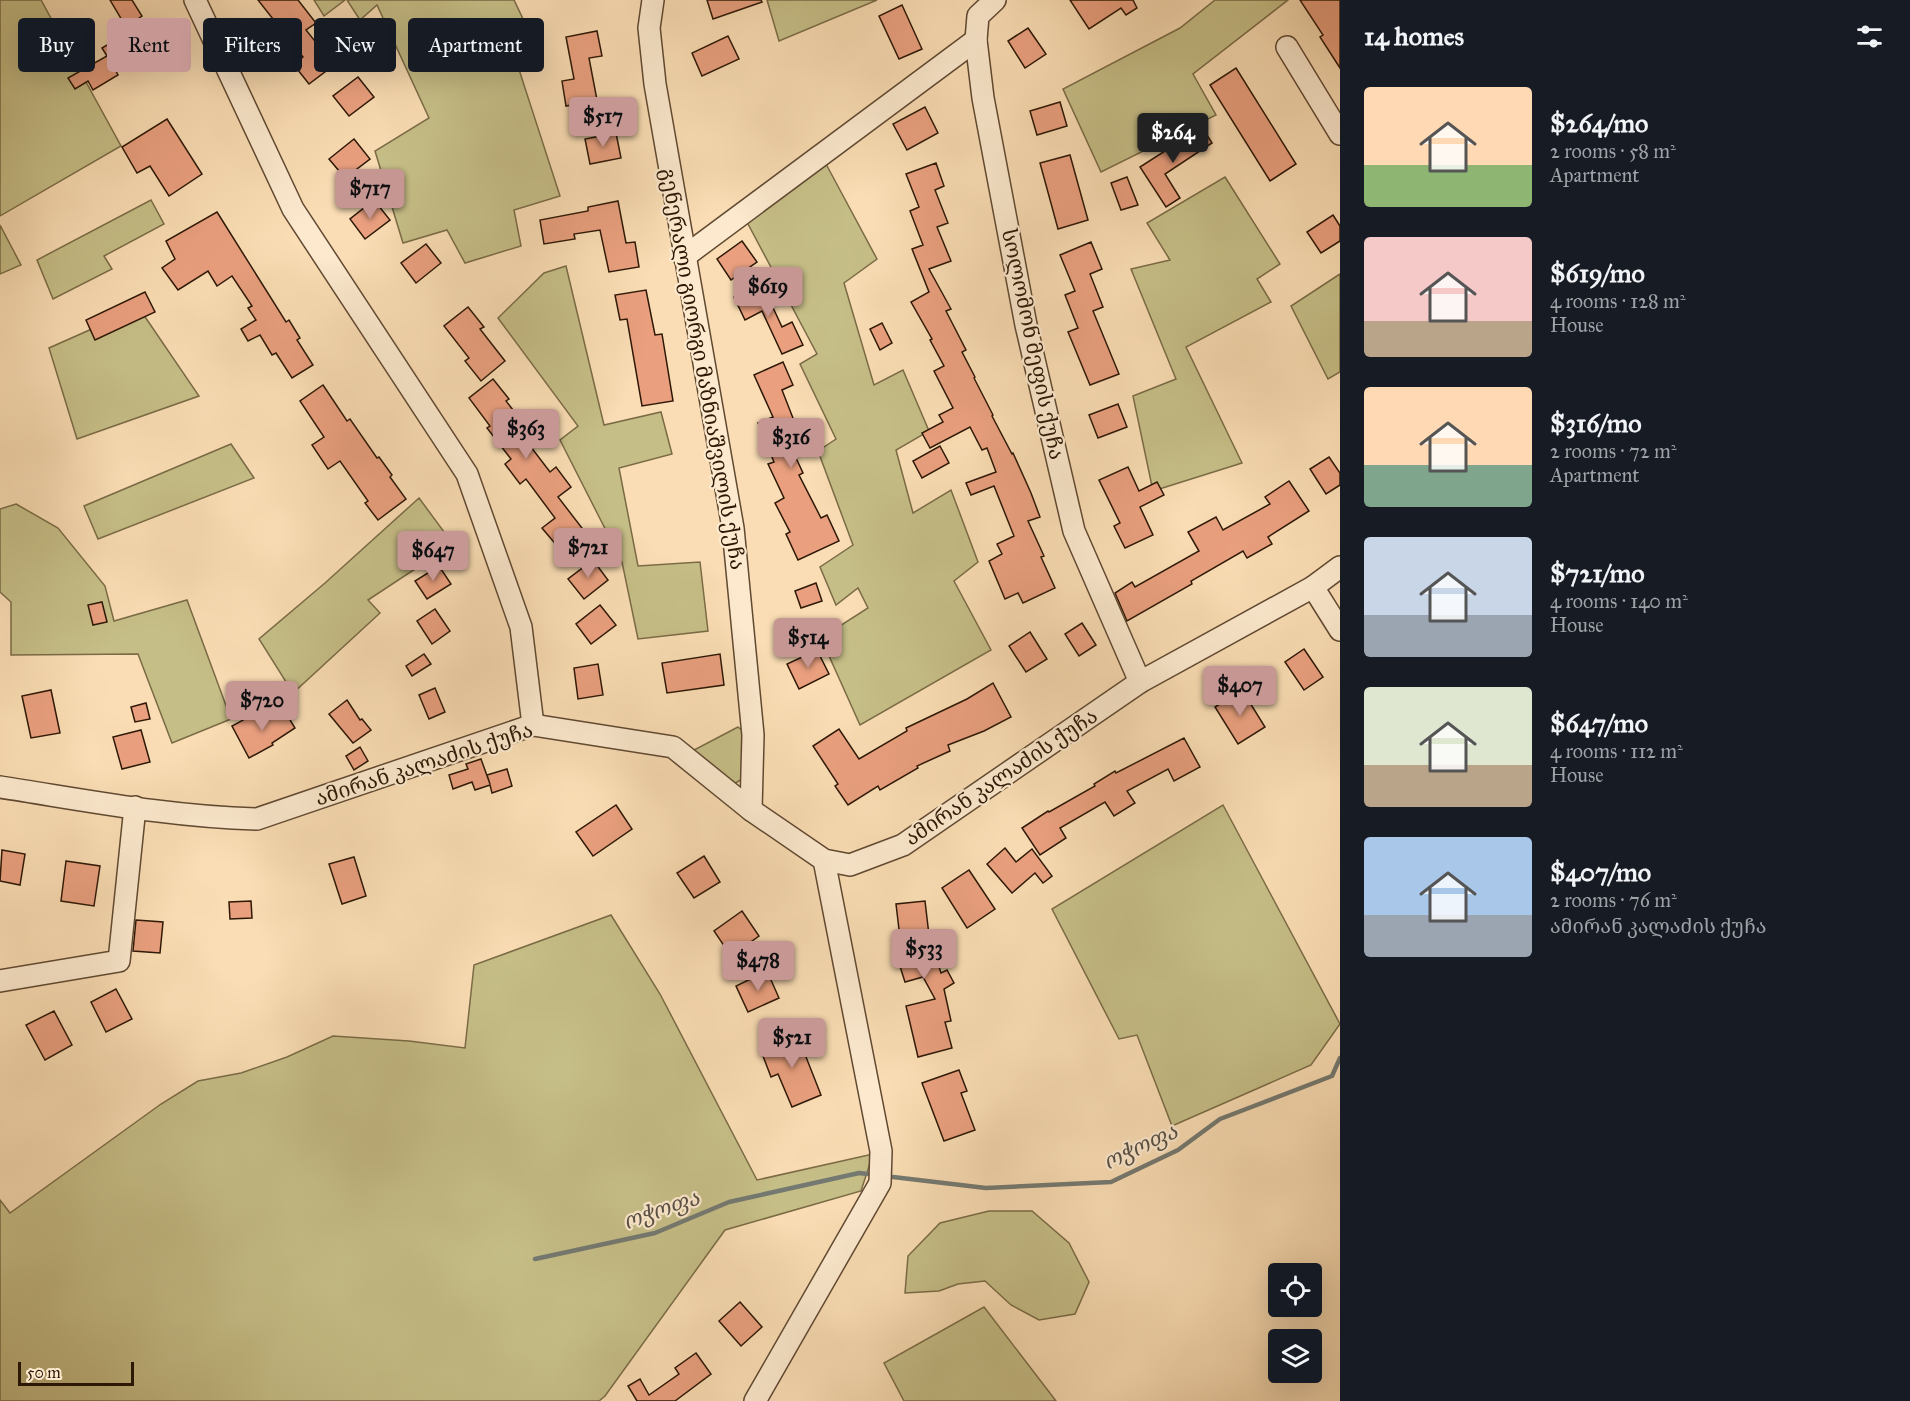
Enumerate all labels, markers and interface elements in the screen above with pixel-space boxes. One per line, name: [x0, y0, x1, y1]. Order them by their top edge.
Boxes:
chip: Buy: [18, 18, 95, 72]
chip: Rent: [107, 18, 191, 72]
chip: Filters: [203, 18, 302, 72]
chip: New: [314, 18, 396, 72]
chip: Apartment: [408, 18, 544, 72]
text: 14 homes: [1364, 20, 1464, 52]
icon: filters: [1853, 20, 1886, 53]
pin: $517: [567, 97, 639, 148]
text: $517: [583, 104, 623, 128]
text: $264/mo: [1550, 107, 1648, 139]
icon: home: [1412, 111, 1484, 183]
pin: $264: [1137, 113, 1209, 164]
text: $264: [1151, 120, 1195, 144]
text: 2 rooms · 58 m²: [1550, 139, 1676, 163]
text: Apartment: [1550, 163, 1639, 187]
street label: გენერალი გიორგი მაზნიაშვილის ქუჩა: [655, 166, 751, 572]
pin: $717: [334, 169, 406, 220]
text: $717: [349, 176, 391, 200]
street label: სოლომონ მეფის ქუჩა: [996, 226, 1070, 462]
text: $619/mo: [1550, 257, 1645, 289]
icon: home: [1412, 261, 1484, 333]
pin: $619: [732, 267, 804, 318]
text: $619: [748, 274, 788, 298]
text: 4 rooms · 128 m²: [1550, 289, 1686, 313]
text: House: [1550, 313, 1604, 337]
text: $316/mo: [1550, 407, 1642, 439]
pin: $363: [490, 409, 562, 460]
icon: home: [1412, 411, 1484, 483]
text: $363: [507, 416, 545, 440]
pin: $316: [755, 418, 827, 469]
text: $316: [772, 425, 810, 449]
text: 2 rooms · 72 m²: [1550, 439, 1677, 463]
text: Apartment: [1550, 463, 1639, 487]
pin: $721: [552, 528, 624, 579]
pin: $647: [397, 531, 469, 582]
text: $721: [568, 535, 608, 559]
text: $647: [411, 538, 455, 562]
text: $721/mo: [1550, 557, 1645, 589]
icon: home: [1412, 561, 1484, 633]
text: 4 rooms · 140 m²: [1550, 589, 1688, 613]
text: House: [1550, 613, 1604, 637]
pin: $514: [772, 618, 844, 669]
text: $514: [788, 625, 828, 649]
pin: $407: [1204, 666, 1276, 717]
text: $407: [1217, 673, 1263, 697]
pin: $720: [226, 681, 298, 732]
text: $720: [240, 688, 284, 712]
street label: ამირან კალაძის ქუჩა: [900, 703, 1102, 851]
text: $647/mo: [1550, 707, 1648, 739]
icon: home: [1412, 711, 1484, 783]
street label: ამირან კალაძის ქუჩა: [312, 717, 536, 811]
text: 4 rooms · 112 m²: [1550, 739, 1683, 763]
text: House: [1550, 763, 1604, 787]
text: $407/mo: [1550, 856, 1651, 888]
icon: home: [1412, 861, 1484, 933]
text: 2 rooms · 76 m²: [1550, 888, 1677, 912]
text: ამირან კალაძის ქუჩა: [1550, 914, 1766, 938]
pin: $533: [888, 929, 960, 980]
text: $533: [905, 936, 943, 960]
pin: $478: [722, 941, 794, 992]
text: $478: [736, 948, 780, 972]
pin: $521: [756, 1018, 828, 1069]
text: $521: [772, 1025, 812, 1049]
water label: ოჭოფა: [1099, 1117, 1182, 1175]
water label: ოჭოფა: [619, 1184, 703, 1235]
map controls: [1268, 1263, 1322, 1383]
button: locate: [1268, 1263, 1322, 1317]
button: layers: [1268, 1329, 1322, 1383]
scale bar: [18, 1359, 134, 1386]
text: 50 m: [27, 1363, 61, 1382]

